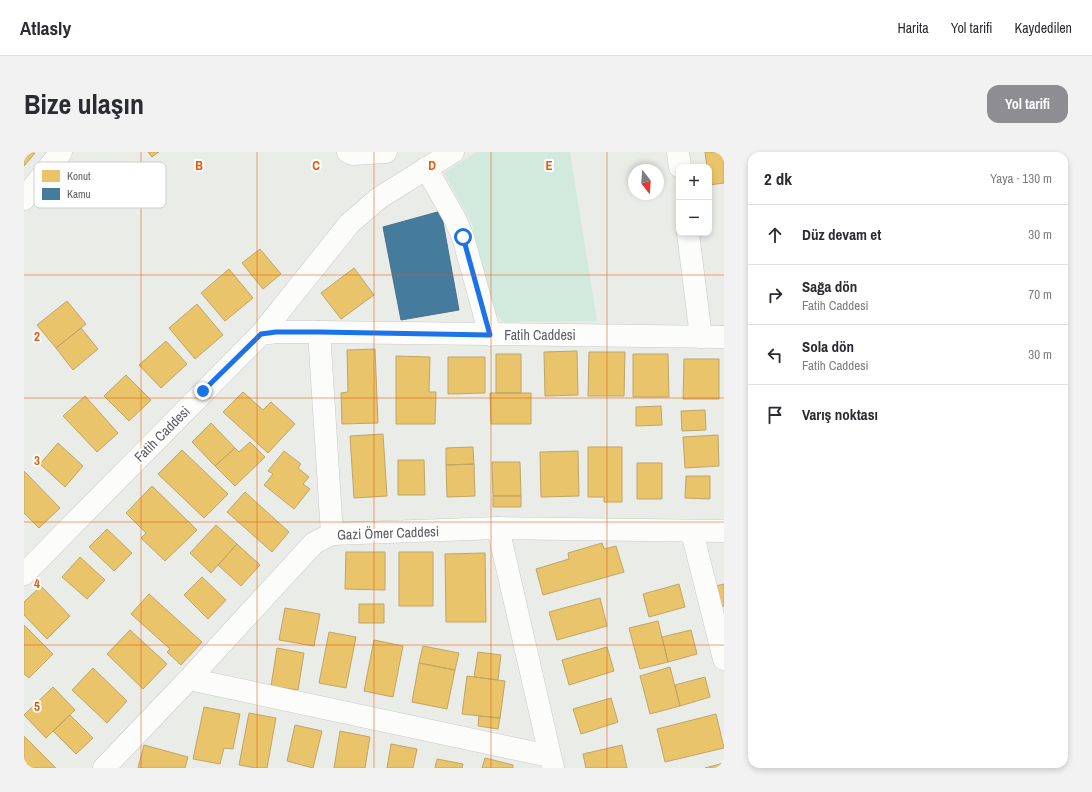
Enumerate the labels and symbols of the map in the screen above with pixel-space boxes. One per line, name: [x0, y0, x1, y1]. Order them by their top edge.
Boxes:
text: B: [195, 157, 203, 174]
text: C: [312, 157, 320, 174]
text: D: [428, 157, 436, 174]
text: E: [545, 157, 553, 174]
legend: [34, 162, 166, 208]
north arrow: [628, 164, 664, 200]
text: Konut: [67, 169, 91, 183]
text: Kamu: [67, 187, 91, 201]
route start: [454, 228, 472, 246]
street label: Fatih Caddesi: [504, 326, 576, 344]
text: 2: [34, 328, 40, 345]
route end: [194, 382, 212, 400]
street label: Fatih Caddesi: [130, 402, 194, 466]
text: 3: [34, 452, 40, 469]
street label: Gazi Ömer Caddesi: [337, 522, 439, 544]
text: 4: [34, 575, 40, 592]
text: 5: [34, 698, 40, 715]

